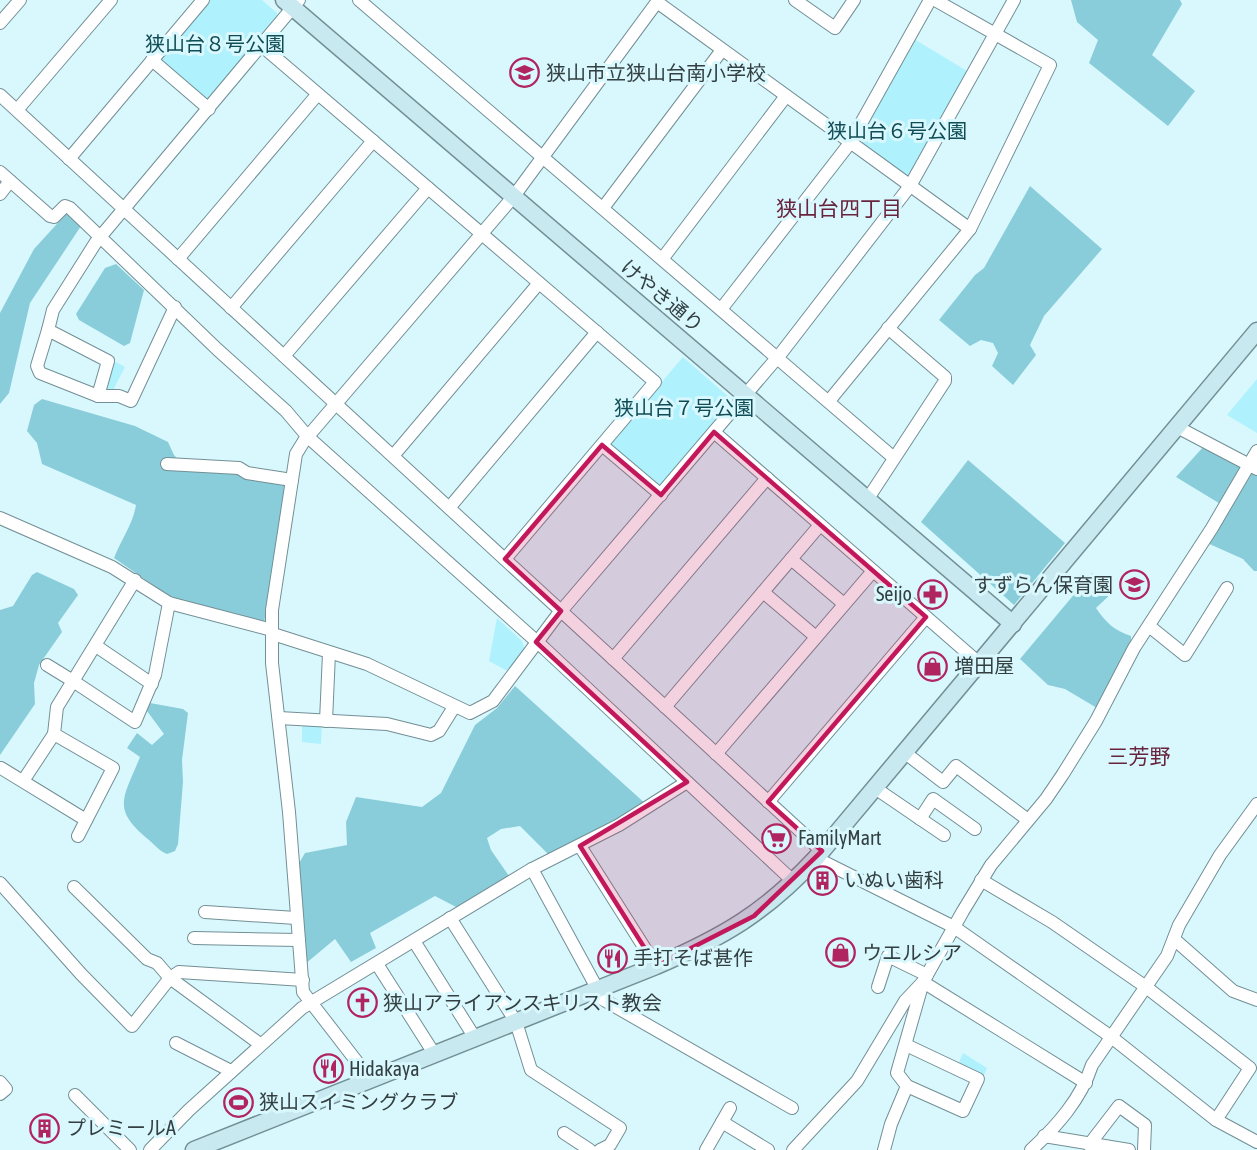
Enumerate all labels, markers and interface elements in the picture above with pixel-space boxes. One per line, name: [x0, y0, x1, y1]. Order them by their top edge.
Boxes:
park label: 狭山台８号公園: [145, 32, 285, 55]
school or university icon: 狭山市立狭山台南小学校: [509, 57, 541, 89]
place label: 狭山市立狭山台南小学校: [546, 61, 766, 84]
park label: 狭山台６号公園: [827, 119, 967, 142]
district label: 狭山台四丁目: [776, 196, 902, 220]
street label: けやき通り: [617, 255, 708, 337]
park label: 狭山台７号公園: [614, 396, 754, 419]
school or university icon: すずらん保育園: [1118, 569, 1150, 601]
place label: すずらん保育園: [973, 573, 1113, 596]
pharmacy icon: Seijo: [917, 578, 949, 610]
place label: Seijo: [876, 582, 912, 605]
shop icon: 増田屋: [917, 650, 949, 682]
place label: 増田屋: [954, 654, 1014, 677]
district label: 三芳野: [1108, 744, 1171, 768]
supermarket icon: FamilyMart: [761, 822, 793, 854]
place label: FamilyMart: [798, 826, 882, 849]
building icon: いぬい歯科: [807, 864, 839, 896]
place label: いぬい歯科: [844, 868, 944, 891]
shop icon: ウエルシア: [825, 937, 857, 969]
place label: ウエルシア: [862, 941, 962, 964]
restaurant icon: 手打そば甚作: [596, 942, 628, 974]
place label: 手打そば甚作: [633, 946, 753, 969]
church icon: 狭山アライアンスキリスト教会: [346, 987, 378, 1019]
place label: 狭山アライアンスキリスト教会: [383, 991, 662, 1014]
restaurant icon: Hidakaya: [312, 1053, 344, 1085]
place label: Hidakaya: [349, 1057, 419, 1080]
sports icon: 狭山スイミングクラブ: [222, 1086, 254, 1118]
place label: 狭山スイミングクラブ: [259, 1090, 459, 1113]
building icon: プレミールA: [29, 1112, 61, 1144]
place label: プレミールA: [66, 1116, 176, 1139]

